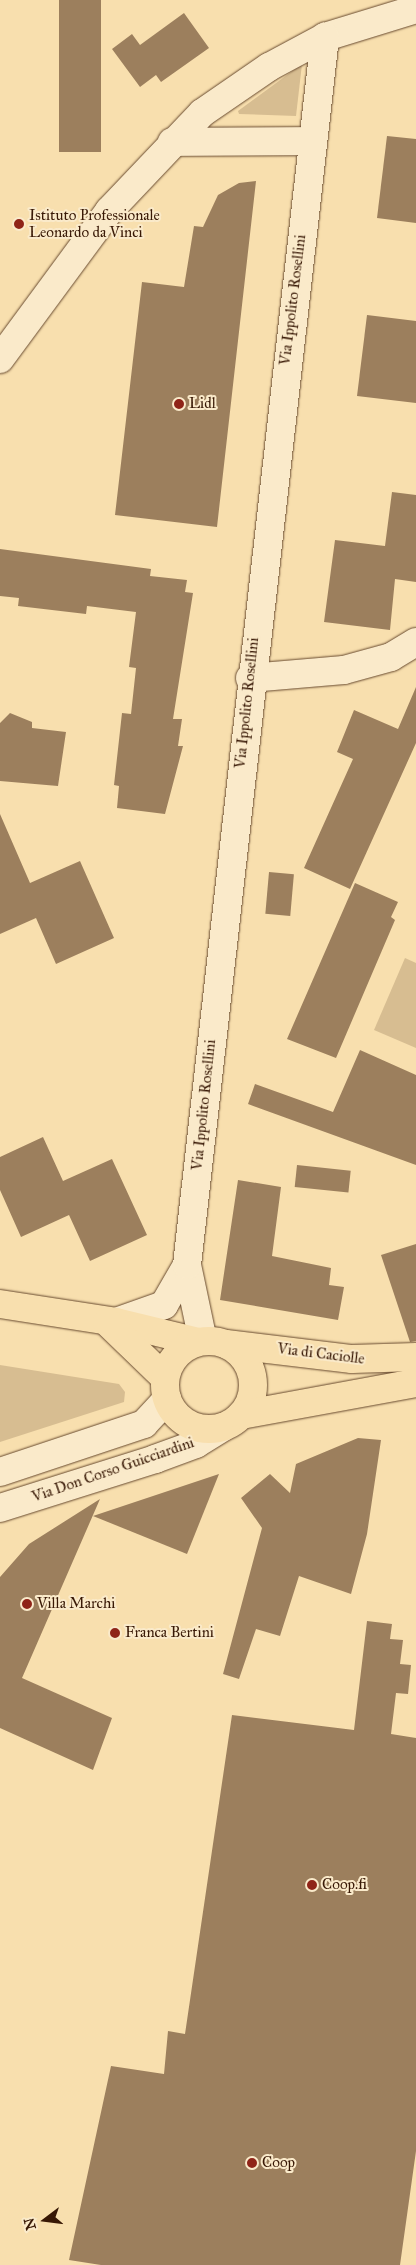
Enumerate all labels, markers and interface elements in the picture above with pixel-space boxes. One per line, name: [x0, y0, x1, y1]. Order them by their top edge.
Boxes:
place label: Istituto Professionale Leonardo da Vinci: [29, 206, 160, 241]
marker: Istituto Professionale Leonardo da Vinci: [13, 218, 25, 230]
street label: Via Ippolito Rosellini: [276, 234, 310, 366]
place label: Lidl: [189, 395, 216, 413]
marker: Lidl: [173, 398, 185, 410]
street label: Via Ippolito Rosellini: [231, 637, 263, 769]
street label: Via Ippolito Rosellini: [188, 1039, 220, 1171]
street label: Via di Caciolle: [276, 1340, 366, 1368]
street label: Via Don Corso Guicciardini: [30, 1434, 196, 1506]
place label: Villa Marchi: [37, 1595, 115, 1613]
marker: Villa Marchi: [21, 1598, 33, 1610]
place label: Franca Bertini: [125, 1624, 214, 1642]
marker: Franca Bertini: [109, 1627, 121, 1639]
place label: Coop.fi: [322, 1876, 367, 1894]
marker: Coop.fi: [306, 1879, 318, 1891]
place label: Coop: [262, 2154, 295, 2172]
marker: Coop: [246, 2157, 258, 2169]
north arrow: [20, 2195, 70, 2245]
text: N: [20, 2216, 40, 2232]

